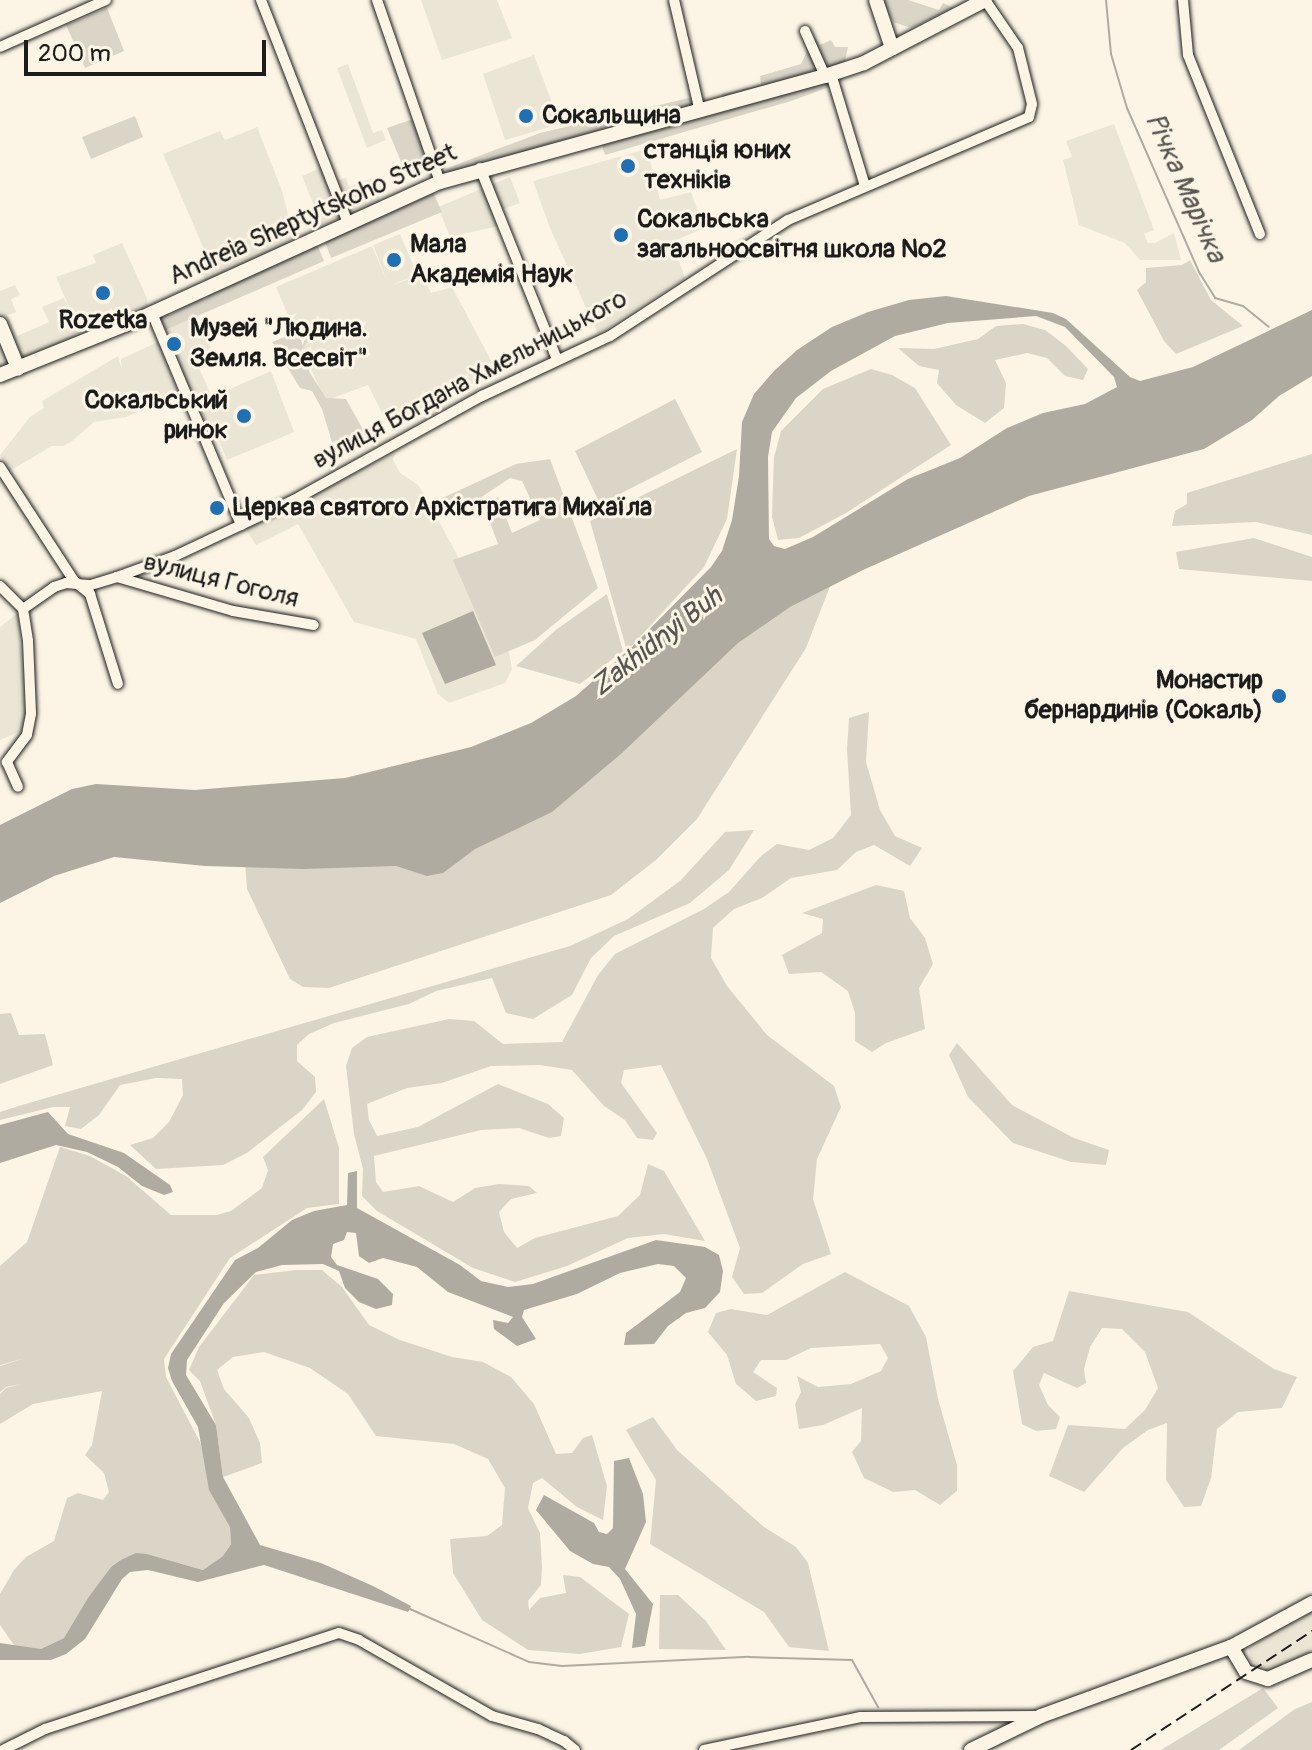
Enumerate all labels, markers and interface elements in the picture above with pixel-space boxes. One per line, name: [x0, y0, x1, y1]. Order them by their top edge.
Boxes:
scale bar: [28, 24, 270, 74]
text: 200 m: [38, 39, 111, 68]
place label: Сокальщина: [542, 100, 681, 132]
marker: Сокальщина: [517, 107, 535, 125]
water label: Річка Марічка: [1137, 108, 1233, 268]
place label: станція юних техніків: [644, 135, 791, 196]
street label: Andreia Sheptytskoho Street: [164, 137, 462, 293]
marker: станція юних техніків: [619, 157, 637, 175]
place label: Сокальська загальноосвітня школа №2: [637, 204, 947, 266]
marker: Сокальська загальноосвітня школа №2: [612, 226, 630, 244]
place label: Мала Академія Наук: [410, 229, 573, 290]
marker: Мала Академія Наук: [385, 251, 403, 269]
marker: Rozetka: [94, 284, 112, 302]
street label: вулиця Богдана Хмельницького: [307, 284, 633, 476]
place label: Rozetka: [59, 305, 147, 337]
place label: Музей "Людина. Земля. Всесвіт": [190, 313, 368, 374]
marker: Музей "Людина. Земля. Всесвіт": [165, 335, 183, 353]
place label: Сокальський ринок: [84, 385, 228, 446]
marker: Сокальський ринок: [235, 407, 253, 425]
place label: Церква святого Архістратига Михаїла: [233, 492, 652, 524]
marker: Церква святого Архістратига Михаїла: [208, 499, 226, 517]
street label: вулиця Гоголя: [140, 547, 302, 615]
water label: Zakhidnyi Buh: [585, 580, 729, 704]
place label: Монастир бернардинів (Сокаль): [1024, 665, 1263, 726]
marker: Монастир бернардинів (Сокаль): [1270, 687, 1288, 705]

